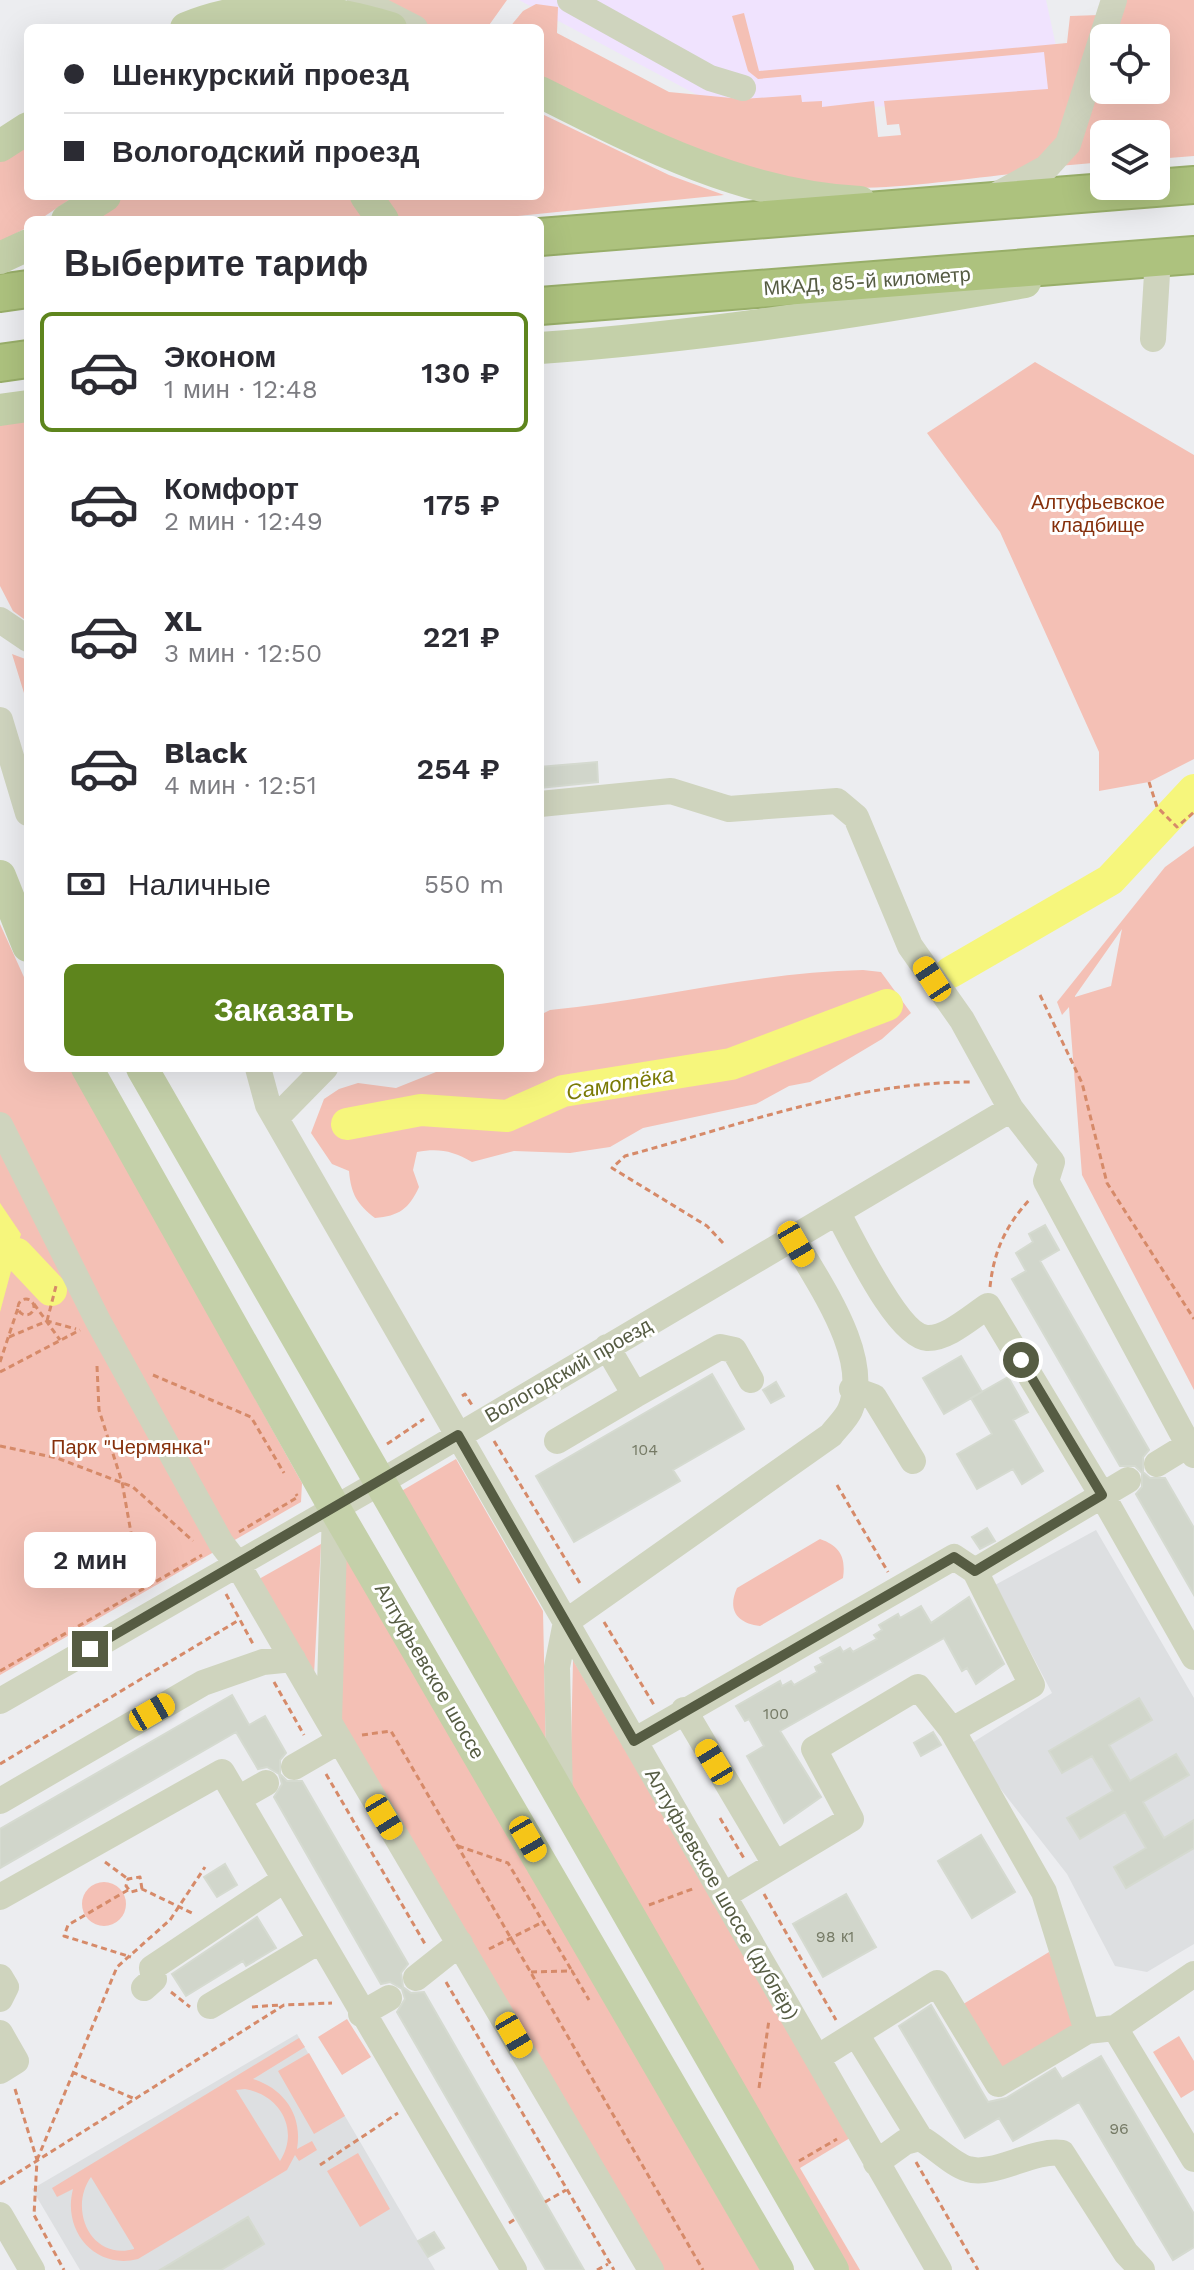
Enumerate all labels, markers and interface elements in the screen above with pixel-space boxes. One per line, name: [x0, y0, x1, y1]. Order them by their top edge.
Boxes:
map controls: [1090, 24, 1170, 200]
button: locate: [1090, 24, 1170, 104]
text: Шенкурский проезд: [112, 57, 409, 92]
button: layers: [1090, 120, 1170, 200]
text: Вологодский проезд: [112, 134, 419, 169]
text: Выберите тариф: [64, 243, 368, 285]
street label: МКАД, 85-й километр: [763, 262, 971, 300]
icon: car: [68, 336, 140, 408]
text: Эконом: [164, 339, 277, 374]
text: 130 ₽: [421, 355, 500, 390]
text: 1 мин · 12:48: [164, 374, 318, 404]
icon: car: [68, 468, 140, 540]
text: Комфорт: [164, 471, 299, 506]
text: 175 ₽: [423, 487, 500, 522]
park label: Алтуфьевское кладбище: [1031, 490, 1165, 537]
text: 2 мин · 12:49: [164, 506, 323, 536]
icon: car: [68, 600, 140, 672]
text: XL: [164, 603, 202, 638]
text: 221 ₽: [423, 619, 500, 654]
text: 3 мин · 12:50: [164, 638, 322, 668]
icon: car: [68, 732, 140, 804]
text: Black: [164, 735, 248, 770]
text: 254 ₽: [416, 751, 500, 786]
text: 4 мин · 12:51: [164, 770, 317, 800]
icon: cash: [64, 862, 108, 906]
text: Наличные: [128, 867, 271, 902]
text: 550 m: [424, 869, 504, 899]
car: [909, 952, 955, 1006]
button: Заказать: [64, 964, 504, 1056]
water label: Самотёка: [564, 1062, 676, 1105]
car: [774, 1217, 818, 1271]
street label: Вологодский проезд: [480, 1312, 656, 1427]
route start: [1003, 1342, 1039, 1378]
park label: Парк "Чермянка": [51, 1435, 211, 1459]
house number: 104: [632, 1440, 658, 1459]
callout: 2 мин: [24, 1533, 156, 1589]
text: 2 мин: [53, 1545, 127, 1575]
street label: Алтуфьевское шоссе: [370, 1579, 490, 1763]
route end: [72, 1631, 108, 1667]
car: [125, 1690, 179, 1734]
house number: 100: [763, 1704, 789, 1723]
car: [691, 1735, 737, 1789]
street label: Алтуфьевское шоссе (дублёр): [640, 1764, 804, 2024]
car: [361, 1790, 407, 1844]
car: [506, 1812, 550, 1866]
house number: 98 к1: [816, 1927, 854, 1946]
car: [492, 2008, 536, 2062]
house number: 96: [1109, 2119, 1129, 2138]

